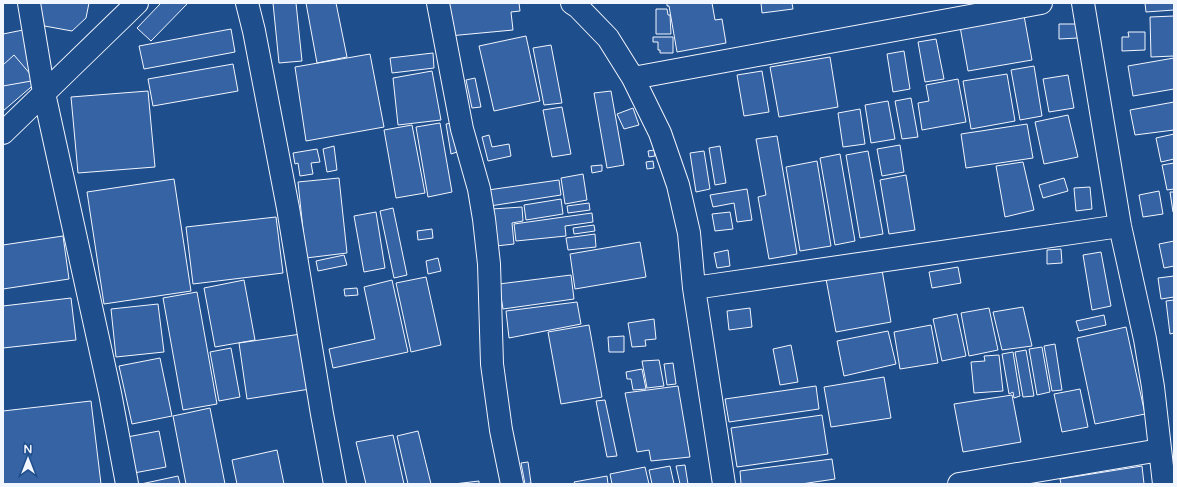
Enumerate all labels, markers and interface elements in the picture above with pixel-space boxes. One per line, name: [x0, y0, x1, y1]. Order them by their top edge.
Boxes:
north arrow: [8, 439, 48, 479]
text: N: [24, 443, 32, 456]

